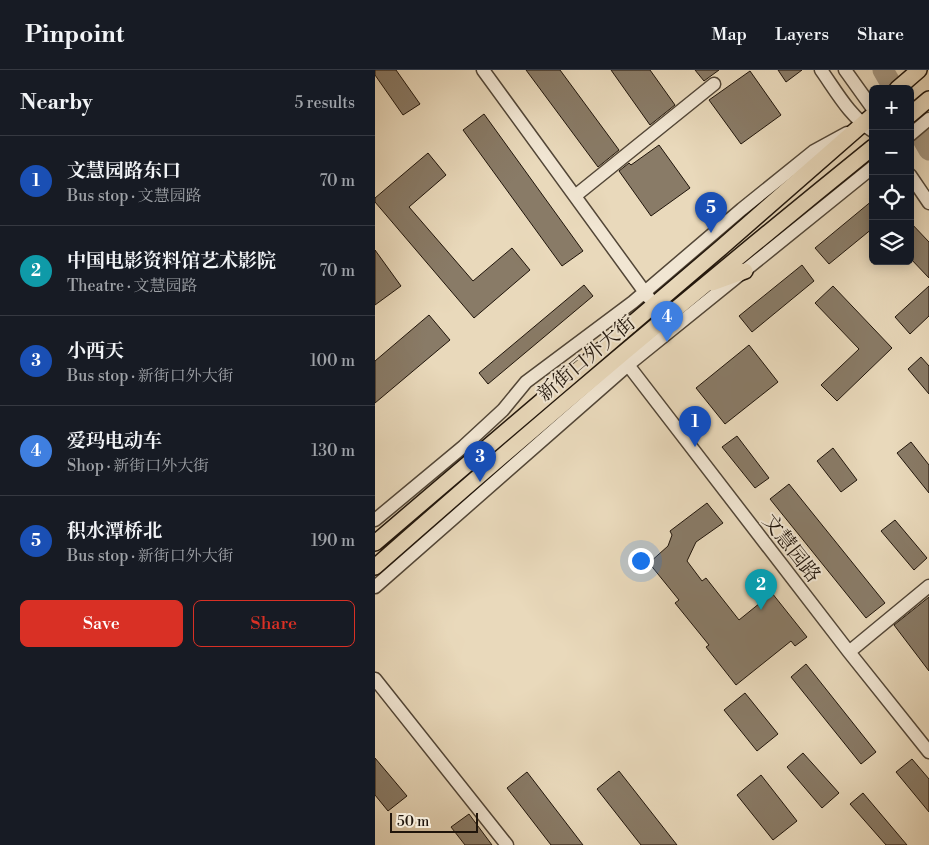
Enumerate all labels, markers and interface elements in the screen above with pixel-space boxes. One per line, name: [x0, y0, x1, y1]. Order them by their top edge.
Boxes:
text: Pinpoint: [25, 20, 124, 50]
text: Map: [712, 23, 747, 46]
text: Layers: [775, 23, 829, 46]
text: Share: [857, 23, 904, 46]
map controls: [869, 85, 914, 265]
button: +: [869, 85, 914, 130]
text: Nearby: [20, 90, 93, 116]
text: 5 results: [294, 93, 355, 113]
button: −: [869, 130, 914, 175]
text: 文慧园路东口: [67, 159, 181, 183]
text: 1: [32, 171, 40, 191]
text: 70 m: [319, 171, 355, 191]
button: locate: [869, 175, 914, 220]
text: Bus stop · 文慧园路: [67, 186, 202, 206]
pin: 5: [695, 192, 727, 233]
button: layers: [869, 220, 914, 265]
text: 中国电影资料馆艺术影院: [67, 249, 276, 273]
text: 2: [31, 261, 41, 281]
text: 70 m: [319, 261, 355, 281]
text: Theatre · 文慧园路: [67, 276, 197, 296]
pin: 4: [651, 301, 683, 342]
street label: 新街口外大街: [533, 311, 641, 407]
text: 小西天: [67, 339, 124, 363]
text: 3: [31, 351, 41, 371]
text: 100 m: [310, 351, 355, 371]
text: Bus stop · 新街口外大街: [67, 366, 234, 386]
pin: 1: [679, 406, 711, 447]
text: 爱玛电动车: [67, 429, 162, 453]
text: 4: [31, 441, 41, 461]
text: 130 m: [311, 441, 355, 461]
pin: 3: [464, 441, 496, 482]
text: Shop · 新街口外大街: [67, 456, 209, 476]
street label: 文慧园路: [756, 510, 825, 588]
text: 积水潭桥北: [67, 519, 162, 543]
text: 5: [31, 531, 41, 551]
text: 190 m: [311, 531, 355, 551]
text: Bus stop · 新街口外大街: [67, 546, 234, 566]
your location: [628, 548, 654, 574]
pin: 2: [745, 569, 777, 610]
button: Save: [20, 600, 183, 647]
button: Share: [193, 600, 355, 647]
scale bar: [390, 810, 477, 833]
text: 50 m: [397, 813, 429, 831]

